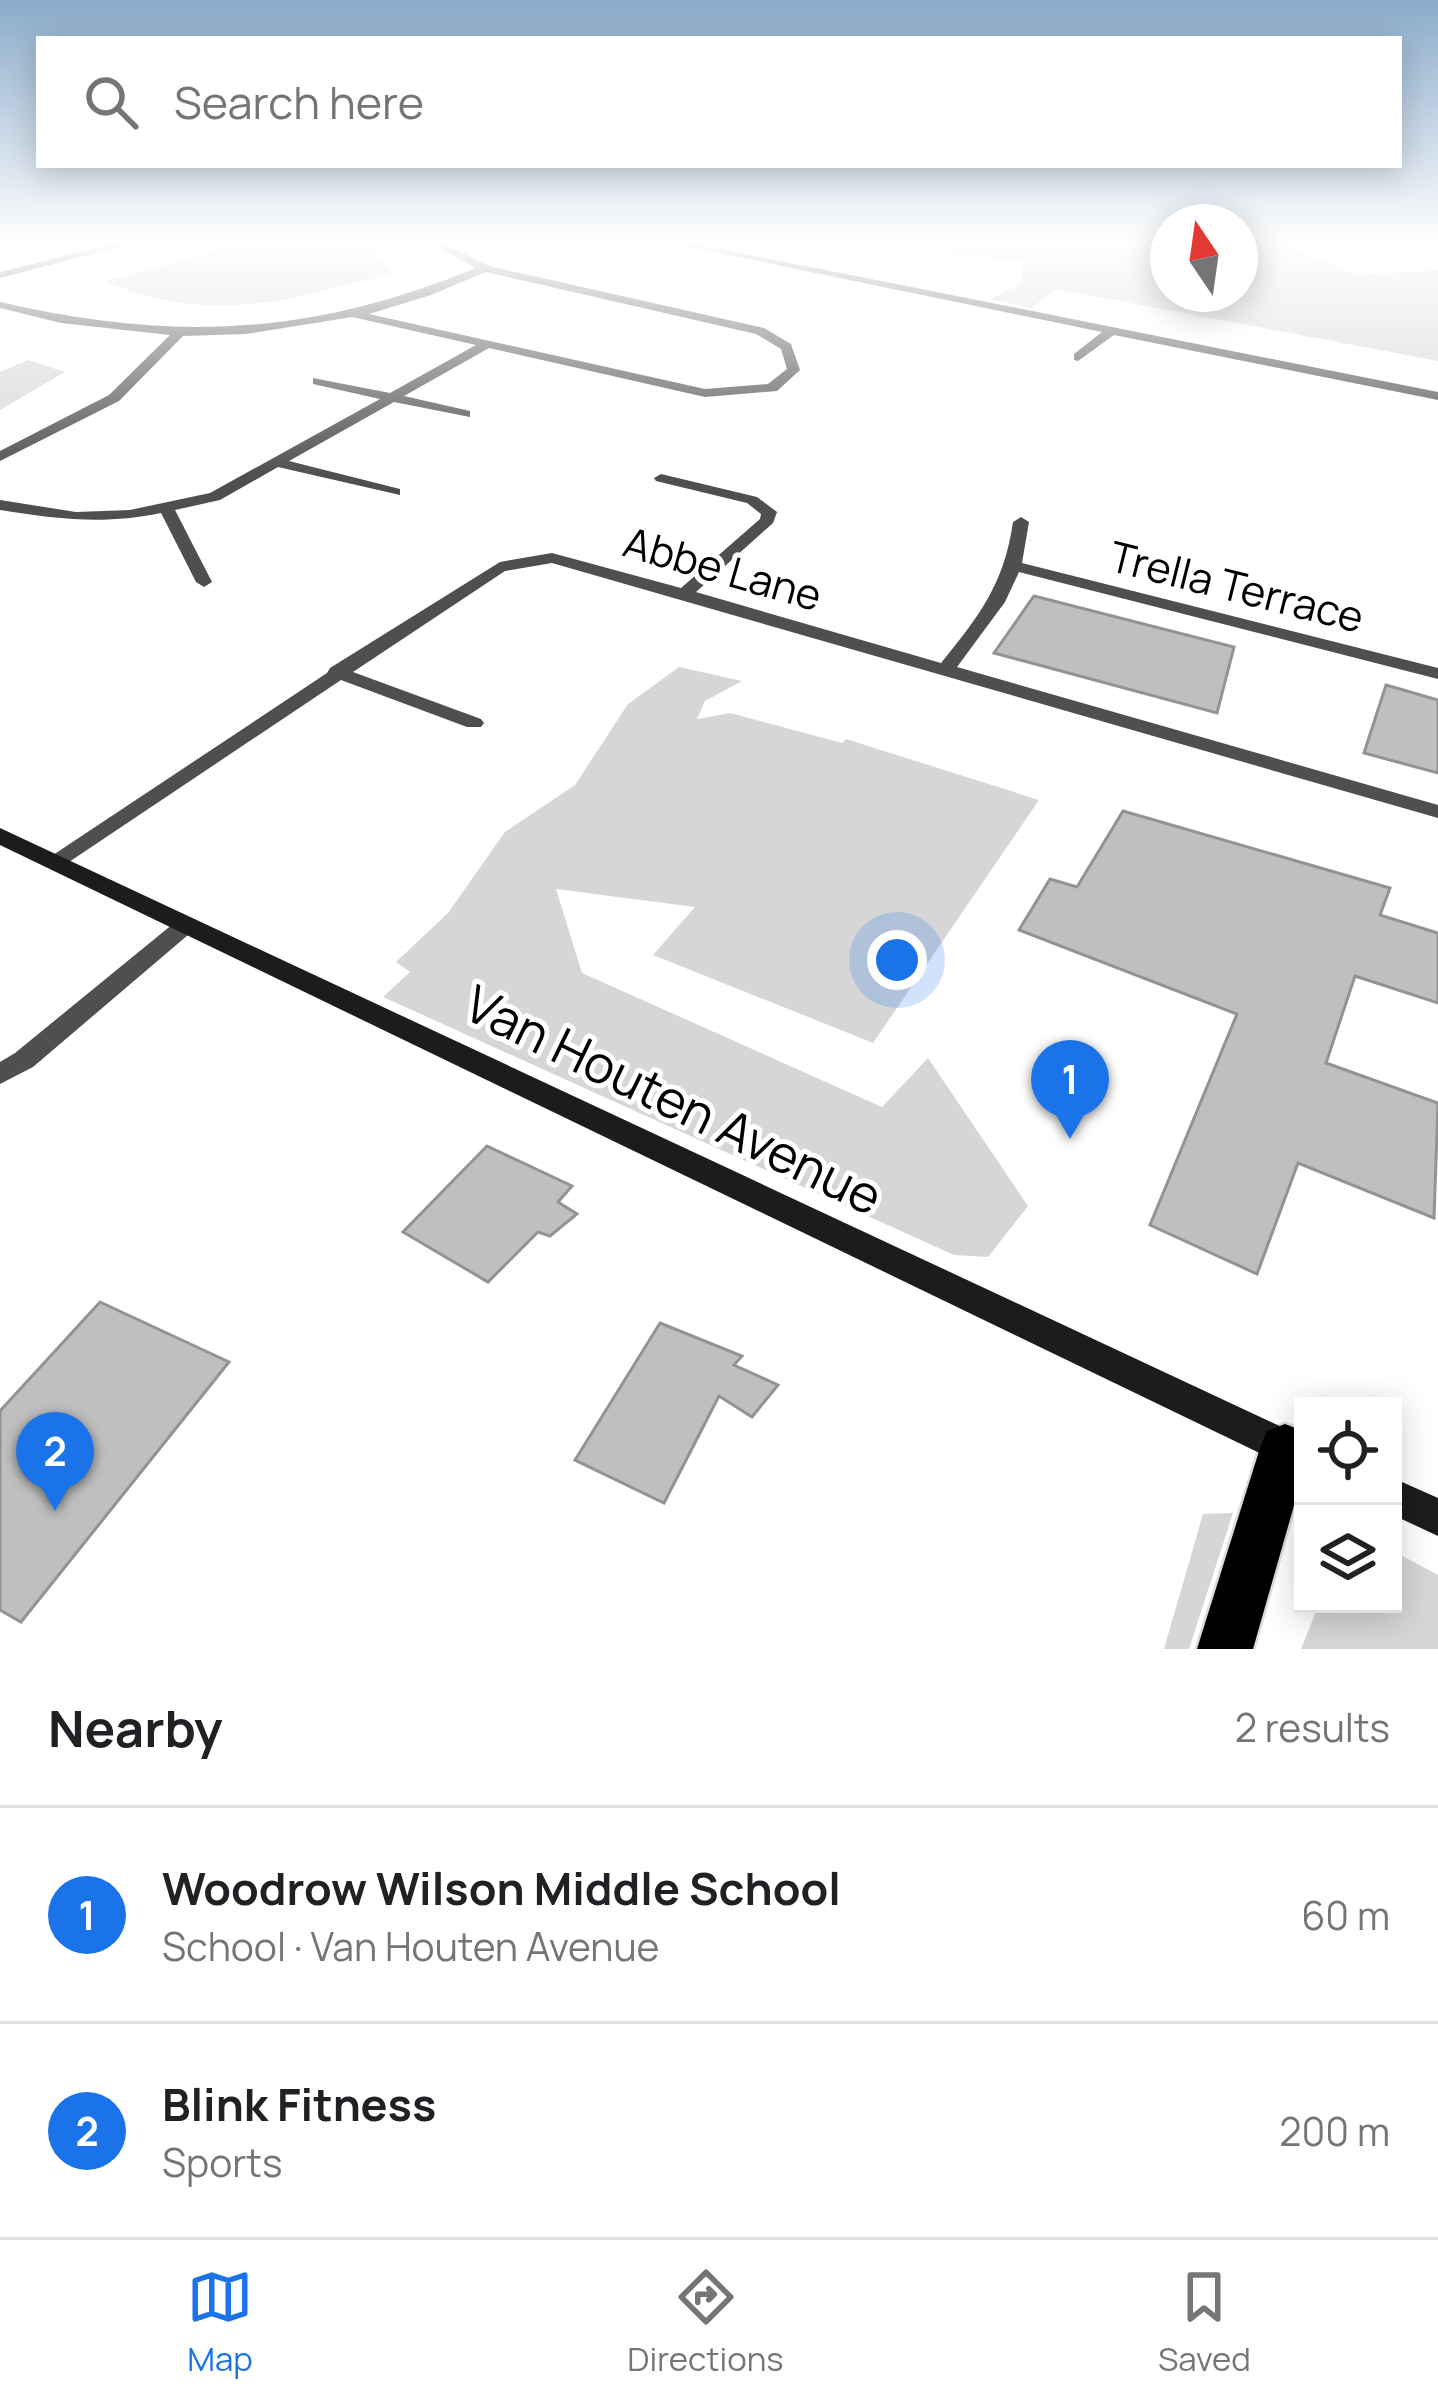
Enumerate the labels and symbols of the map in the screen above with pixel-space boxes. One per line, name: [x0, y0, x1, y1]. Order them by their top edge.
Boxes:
north arrow: [1150, 204, 1258, 312]
street label: Abbe Lane: [617, 512, 829, 624]
street label: Trella Terrace: [1104, 526, 1370, 646]
your location: [867, 930, 927, 990]
street label: Van Houten Avenue: [454, 968, 894, 1230]
pin: 1: [1031, 1040, 1109, 1139]
pin: 2: [16, 1412, 94, 1511]

